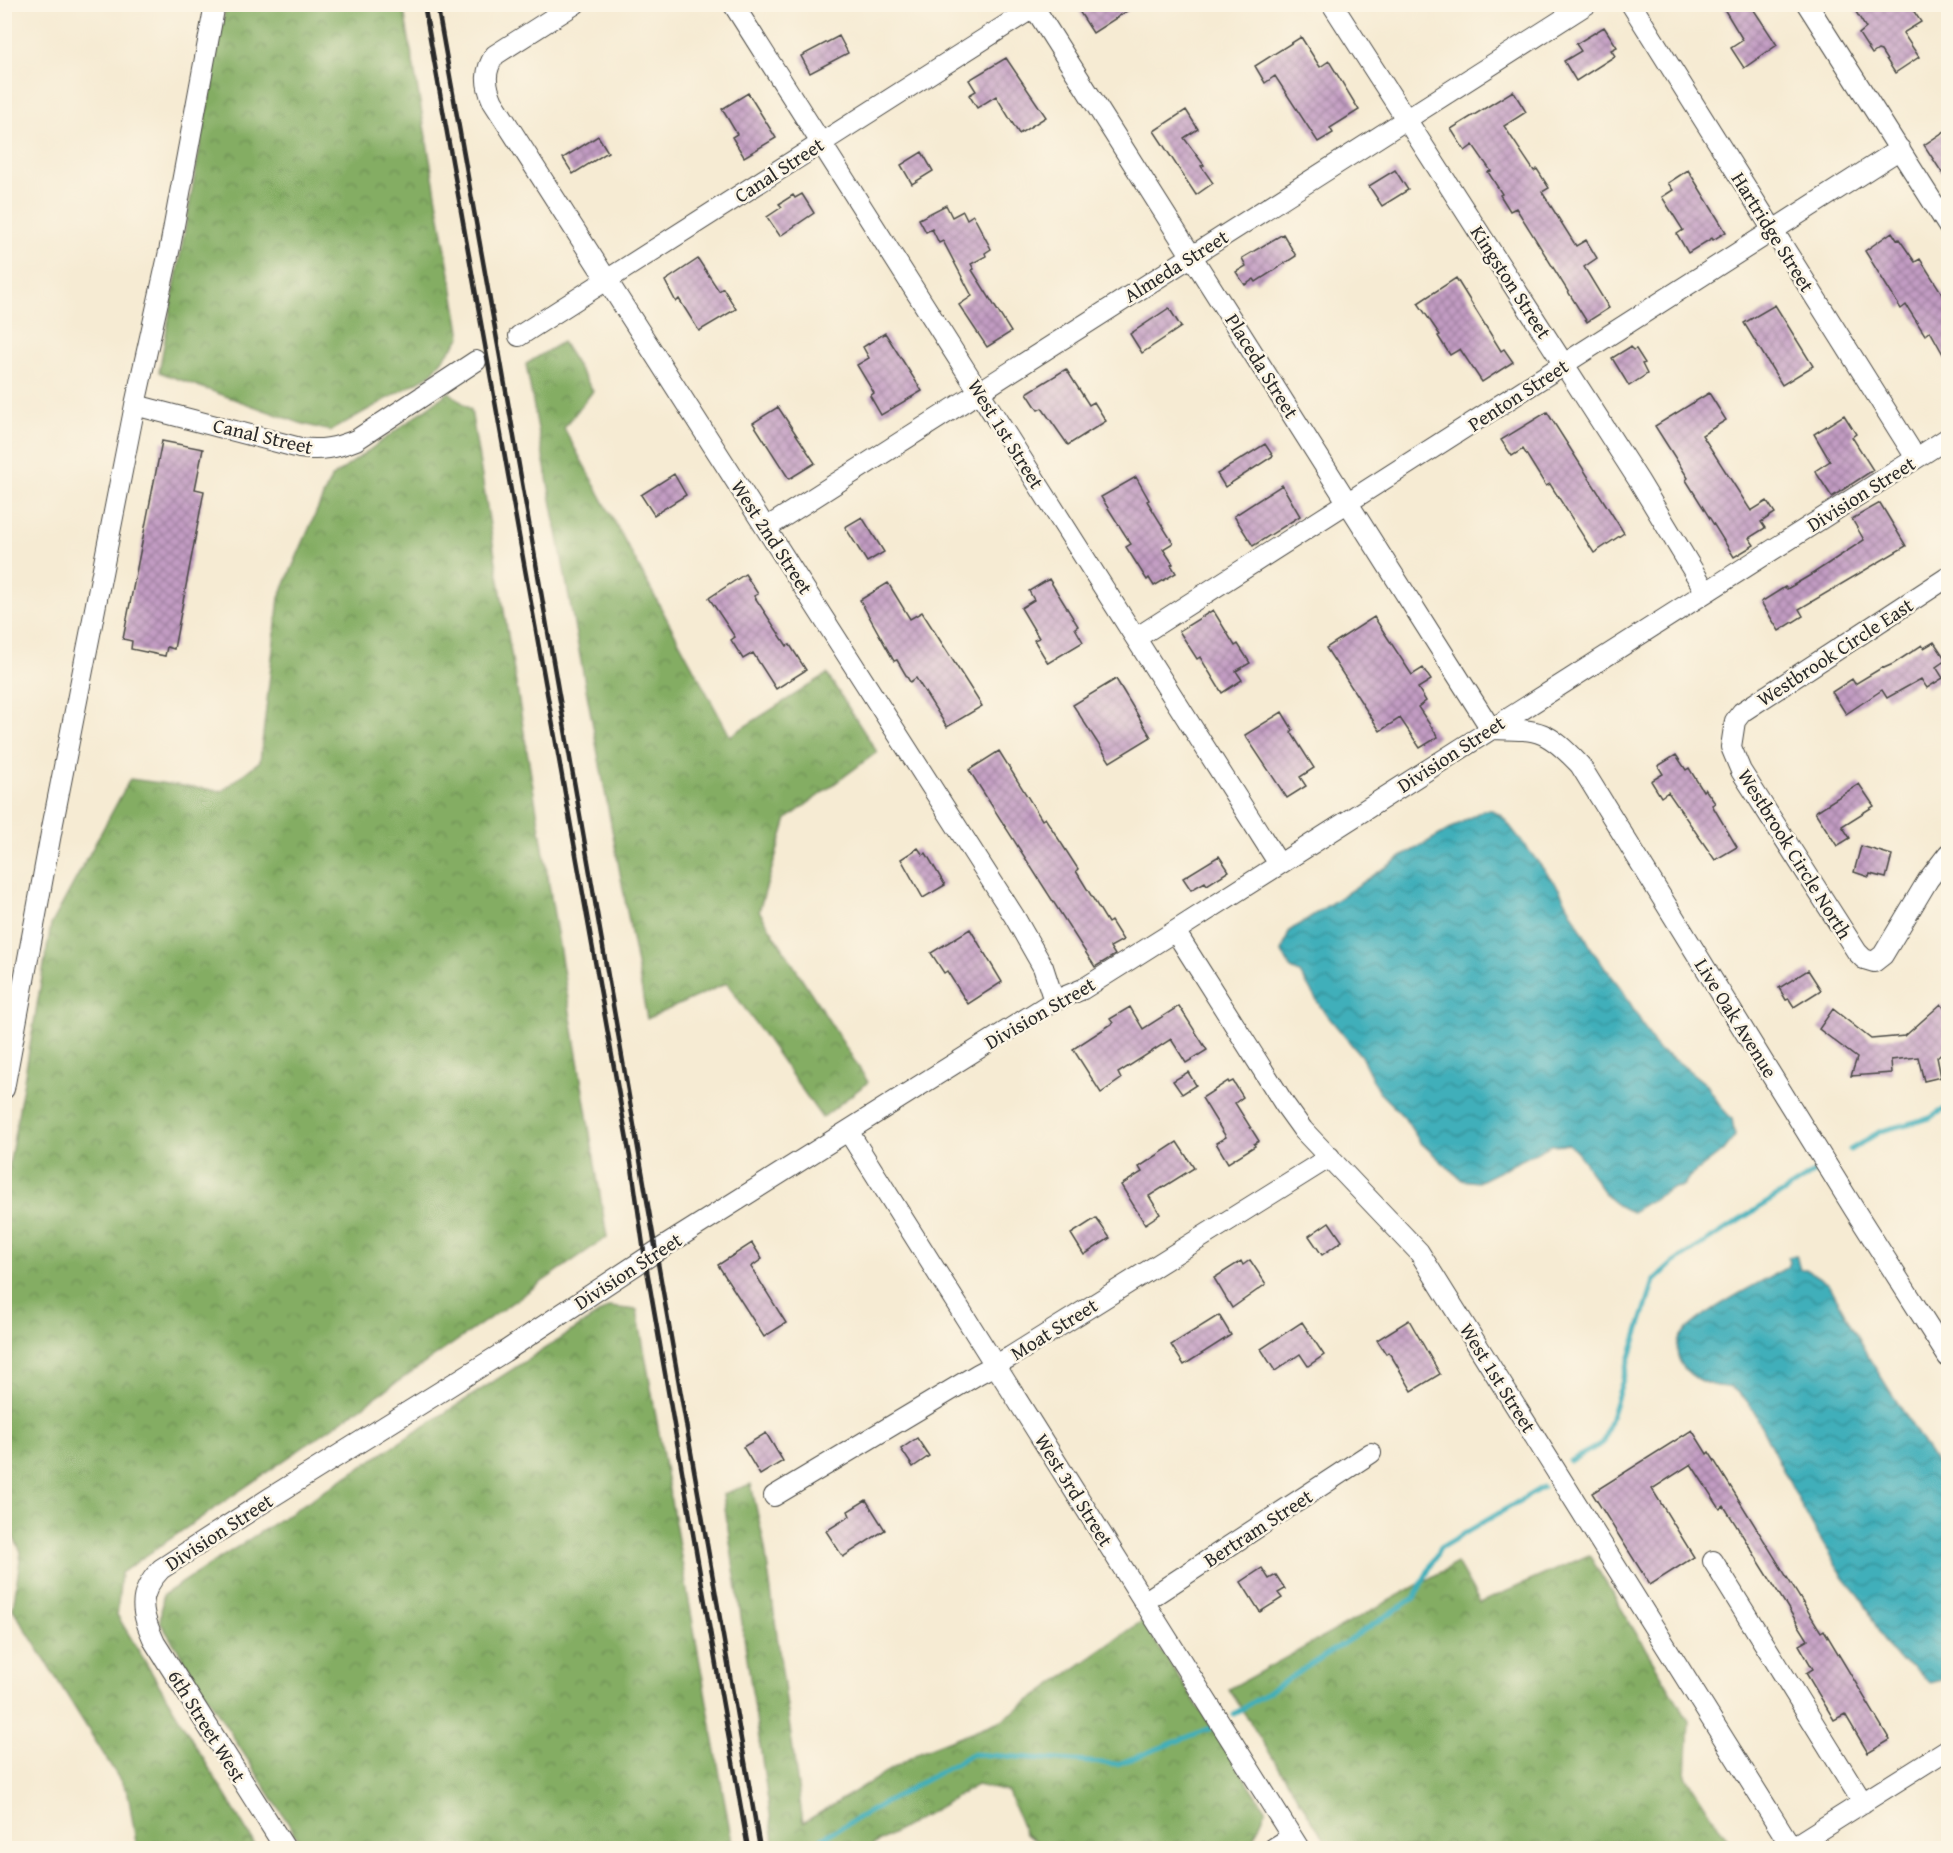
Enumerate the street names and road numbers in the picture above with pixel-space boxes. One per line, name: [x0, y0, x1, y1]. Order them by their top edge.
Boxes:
street label: Canal Street: [728, 130, 829, 209]
street label: Hartridge Street: [1725, 166, 1822, 297]
street label: Kingston Street: [1464, 219, 1559, 344]
street label: Almeda Street: [1118, 222, 1234, 309]
street label: Placeda Street: [1219, 308, 1306, 424]
street label: Penton Street: [1462, 351, 1574, 438]
street label: West 1st Street: [961, 373, 1052, 494]
street label: Canal Street: [210, 410, 316, 461]
street label: Division Street: [1801, 449, 1921, 539]
street label: West 2nd Street: [724, 474, 820, 600]
street label: Westbrook Circle East: [1751, 590, 1918, 713]
street label: Division Street: [1391, 708, 1510, 799]
street label: Westbrook Circle North: [1731, 763, 1860, 945]
street label: Live Oak Avenue: [1688, 952, 1785, 1083]
street label: Division Street: [979, 969, 1100, 1056]
street label: Division Street: [568, 1225, 687, 1316]
street label: Moat Street: [1004, 1290, 1103, 1367]
street label: West 1st Street: [1453, 1317, 1544, 1438]
street label: West 3rd Street: [1028, 1428, 1121, 1552]
street label: Bertram Street: [1197, 1481, 1318, 1574]
street label: Division Street: [159, 1486, 278, 1577]
street label: 6th Street West: [161, 1664, 254, 1788]

